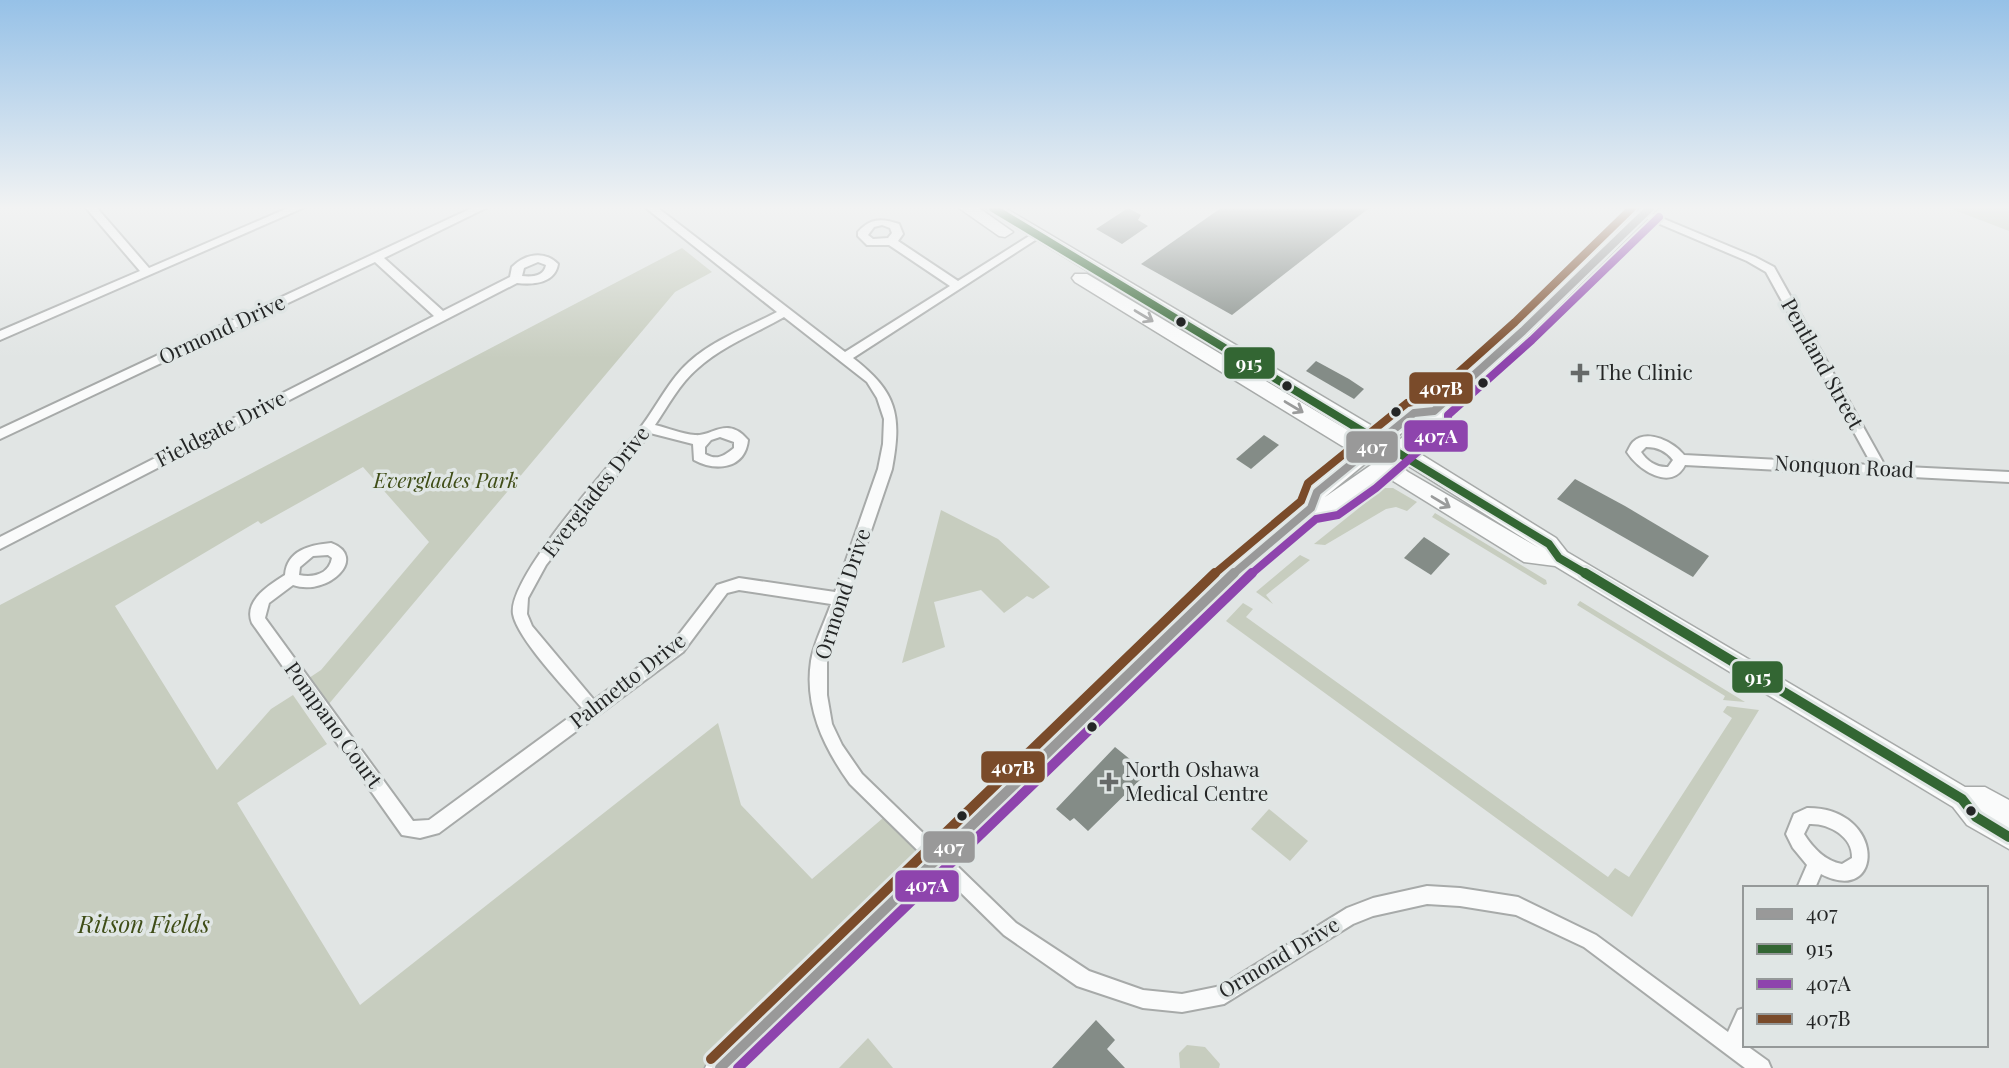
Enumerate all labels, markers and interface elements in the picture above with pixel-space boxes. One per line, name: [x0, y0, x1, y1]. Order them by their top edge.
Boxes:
street label: Ormond Drive: [153, 287, 289, 370]
street label: Pentland Street: [1776, 293, 1872, 434]
one-way arrow: [1133, 310, 1153, 324]
unlabelled marker: [1174, 315, 1188, 329]
line badge: 915: [1223, 346, 1276, 380]
text: 915: [1236, 349, 1262, 375]
place label: The Clinic: [1596, 357, 1693, 385]
marker: The Clinic: [1570, 363, 1590, 383]
line badge: 407B: [1408, 371, 1474, 405]
text: 407B: [1419, 374, 1463, 400]
unlabelled marker: [1476, 376, 1490, 390]
unlabelled marker: [1280, 379, 1294, 393]
street label: Fieldgate Drive: [150, 382, 290, 472]
one-way arrow: [1284, 401, 1304, 415]
unlabelled marker: [1389, 405, 1403, 419]
street label: Everglades Drive: [534, 419, 654, 562]
line badge: 407A: [1403, 419, 1469, 453]
text: 407A: [1414, 422, 1458, 448]
line badge: 407: [1345, 430, 1399, 464]
text: 407: [1357, 433, 1388, 459]
street label: Nonquon Road: [1774, 447, 1915, 483]
park label: Everglades Park: [373, 465, 519, 493]
one-way arrow: [1431, 495, 1451, 509]
street label: Ormond Drive: [807, 524, 875, 663]
street label: Palmetto Drive: [563, 625, 691, 734]
street label: Pompano Court: [279, 655, 390, 793]
line badge: 915: [1731, 660, 1784, 694]
text: 915: [1745, 663, 1771, 689]
unlabelled marker: [1085, 720, 1099, 734]
line badge: 407B: [980, 750, 1046, 784]
text: 407B: [991, 753, 1035, 779]
place label: North Oshawa Medical Centre: [1125, 754, 1268, 806]
marker: North Oshawa Medical Centre: [1099, 772, 1119, 792]
unlabelled marker: [1964, 804, 1978, 818]
unlabelled marker: [955, 809, 969, 823]
line badge: 407: [922, 830, 976, 864]
text: 407: [934, 833, 965, 859]
line badge: 407A: [894, 869, 960, 903]
text: 407A: [905, 871, 949, 897]
legend: [1743, 886, 1988, 1047]
text: 407: [1806, 898, 1838, 926]
park label: Ritson Fields: [77, 907, 210, 939]
street label: Ormond Drive: [1212, 909, 1344, 1003]
text: 915: [1806, 933, 1833, 961]
text: 407A: [1806, 968, 1851, 996]
text: 407B: [1806, 1003, 1851, 1031]

